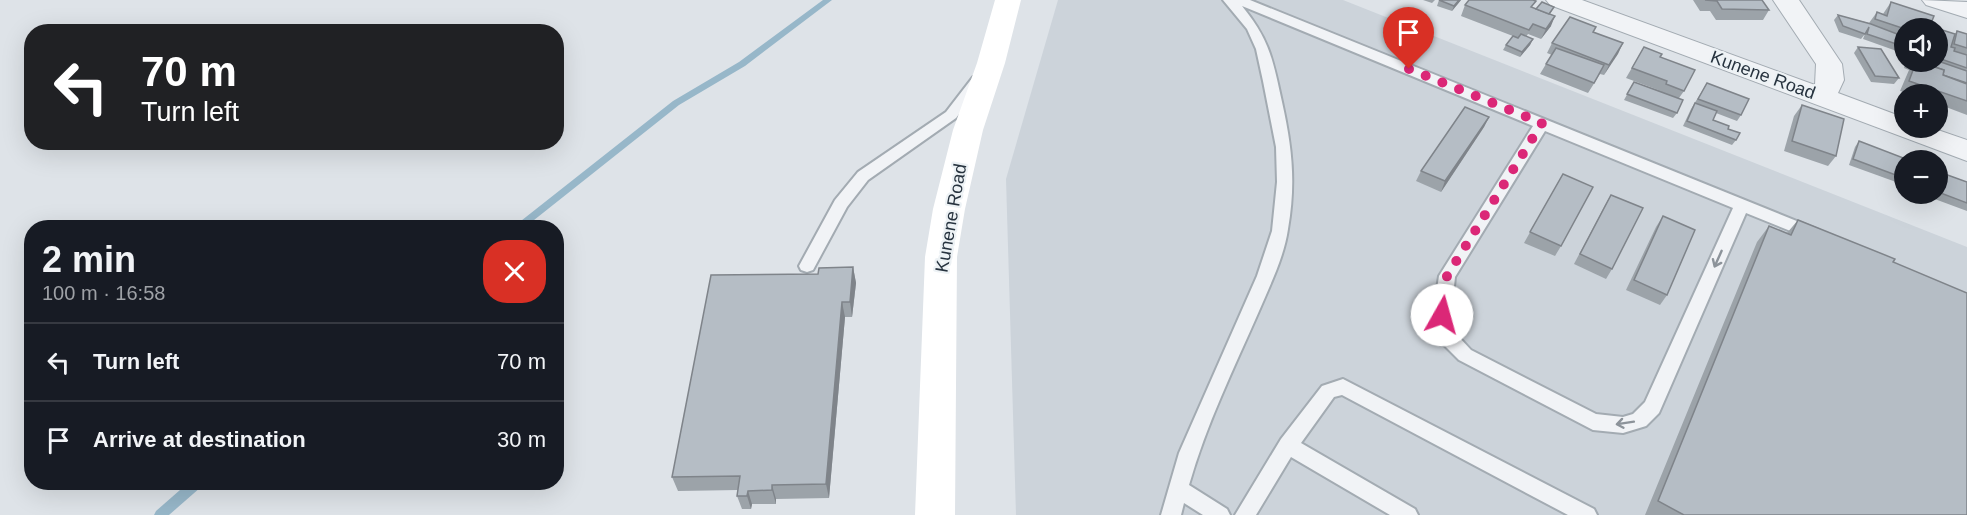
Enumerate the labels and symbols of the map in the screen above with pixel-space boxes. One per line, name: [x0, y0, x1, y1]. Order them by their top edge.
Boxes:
pin: [1383, 7, 1434, 69]
street label: Kunene Road: [1708, 47, 1818, 103]
street label: Kunene Road: [932, 162, 970, 274]
one-way arrow: [1712, 249, 1723, 267]
position arrow: [1410, 283, 1474, 347]
one-way arrow: [1616, 417, 1636, 428]

